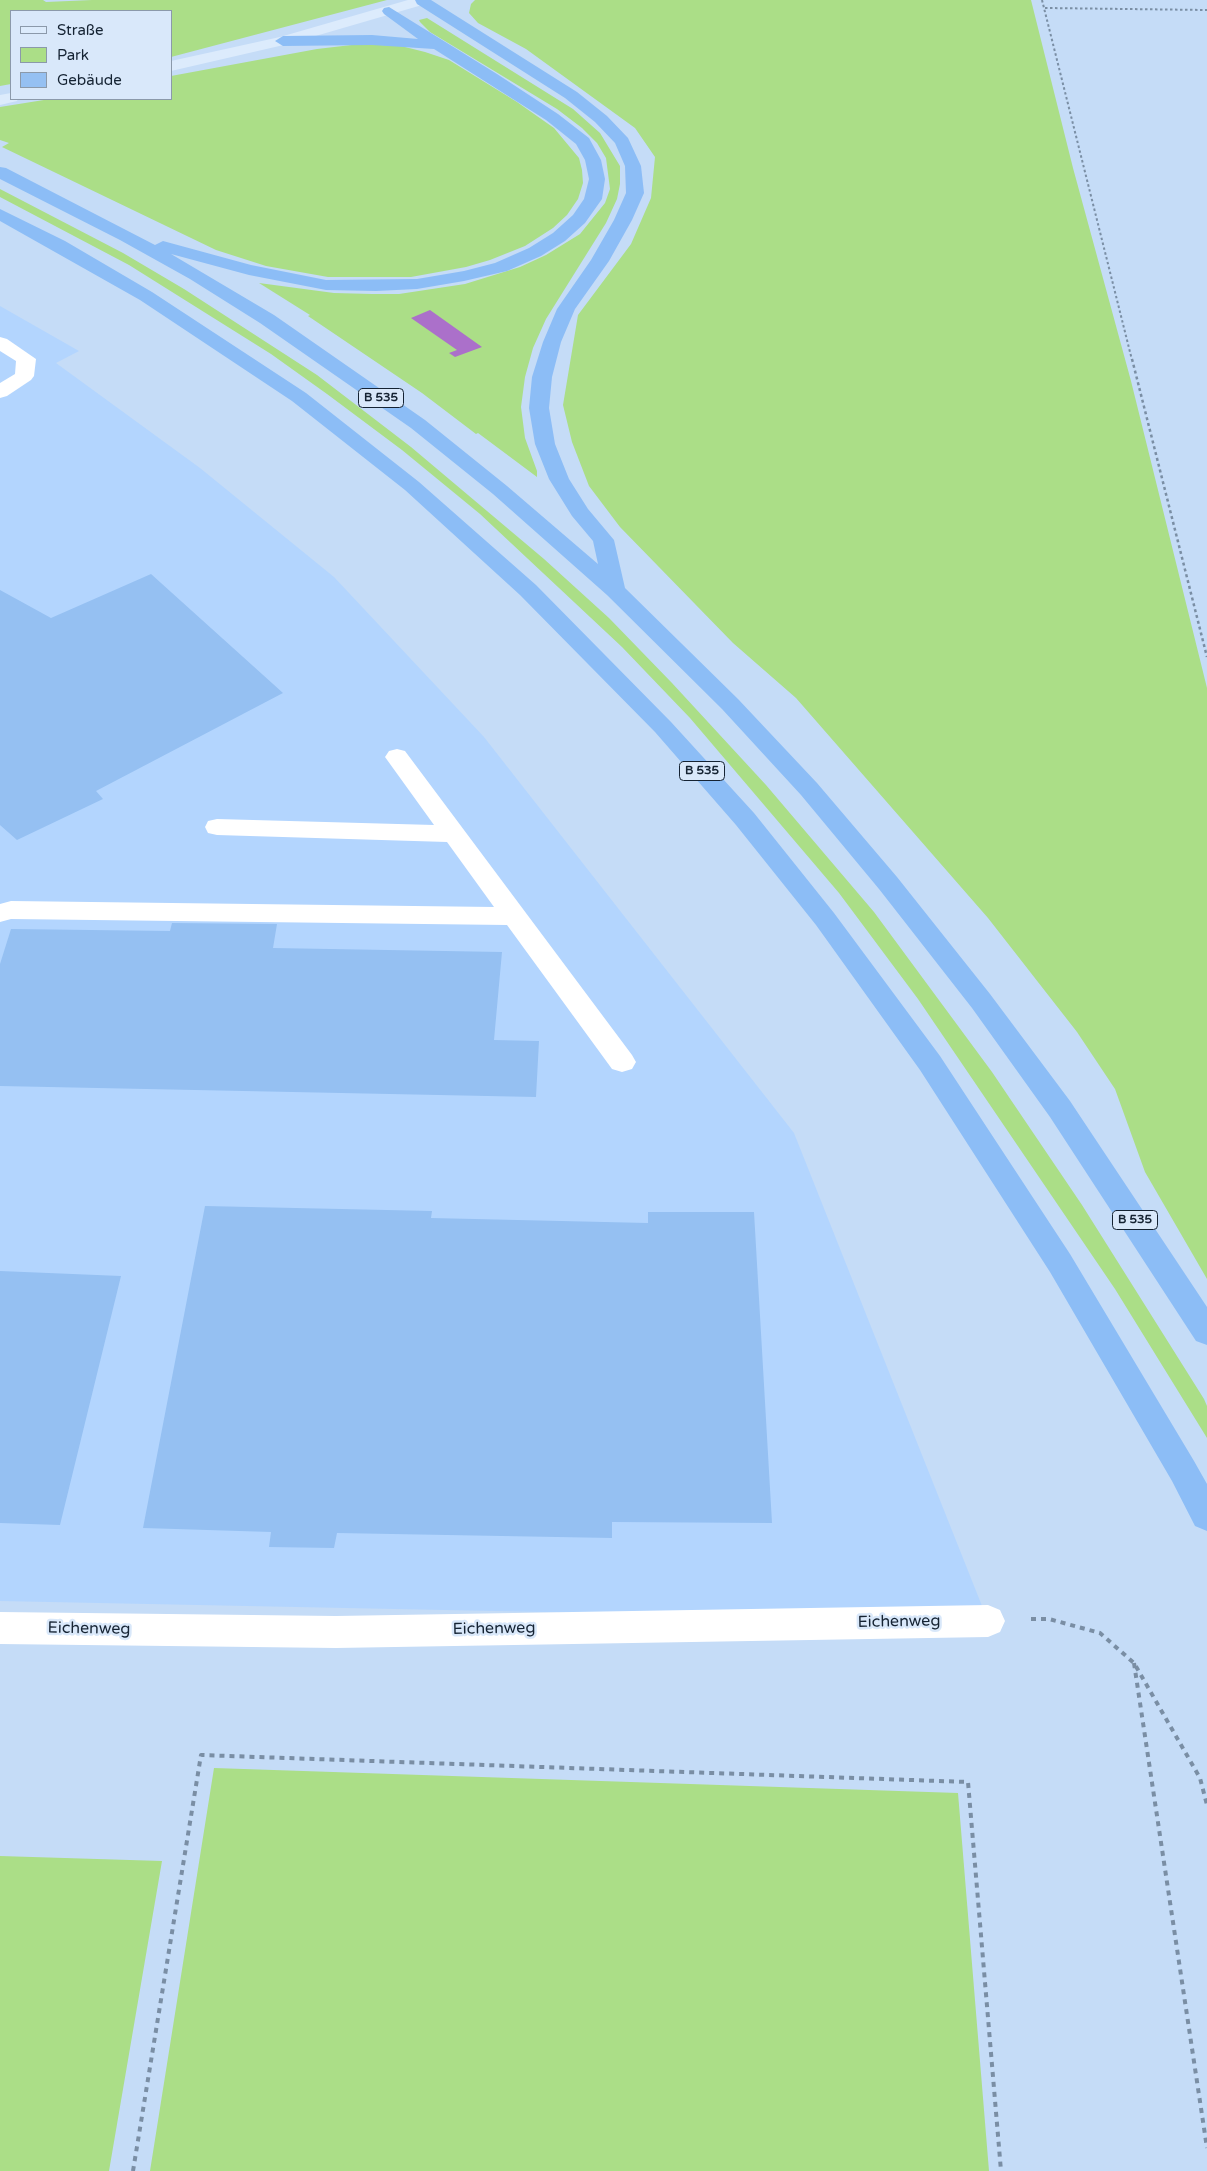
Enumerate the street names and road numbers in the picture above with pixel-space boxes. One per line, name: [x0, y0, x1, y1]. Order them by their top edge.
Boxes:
road number: B 535: [358, 388, 404, 408]
road number: B 535: [680, 761, 724, 780]
road number: B 535: [1112, 1210, 1158, 1230]
street label: Eichenweg: [857, 1612, 941, 1632]
street label: Eichenweg: [47, 1619, 131, 1639]
street label: Eichenweg: [452, 1619, 536, 1639]

